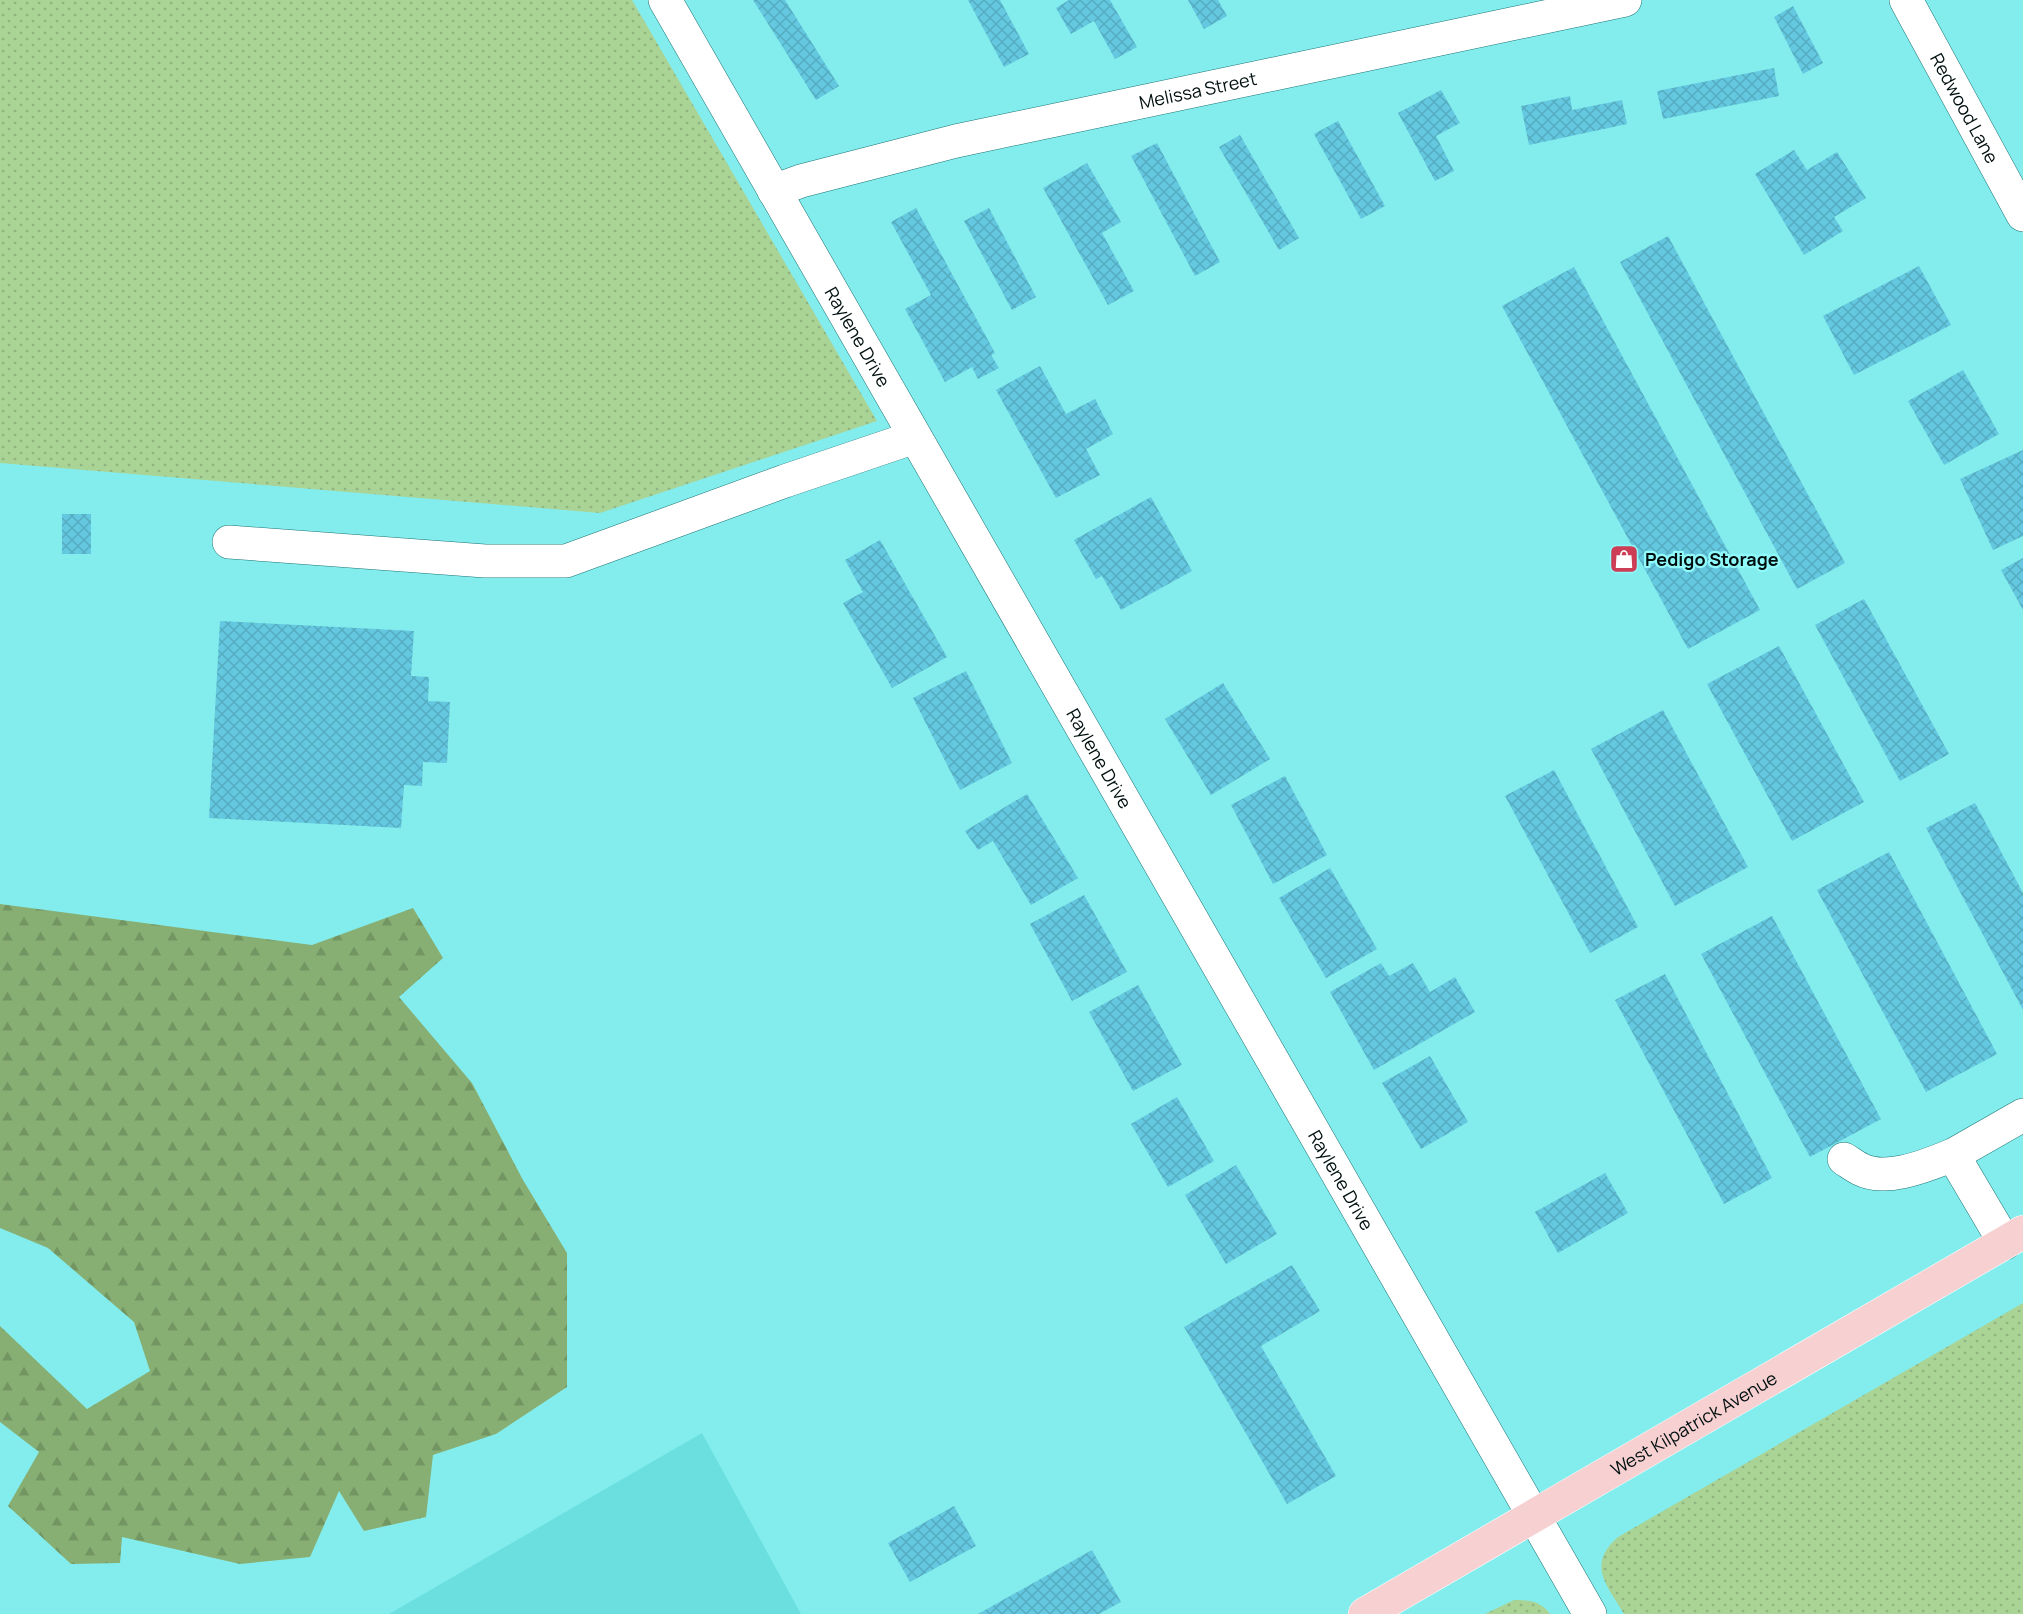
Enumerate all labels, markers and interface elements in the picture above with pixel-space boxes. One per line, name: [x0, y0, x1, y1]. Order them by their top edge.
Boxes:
street label: Redwood Lane: [1925, 49, 2004, 167]
street label: Melissa Street: [1137, 66, 1259, 114]
street label: Raylene Drive: [820, 282, 896, 391]
shop icon: Pedigo Storage: [1608, 543, 1640, 575]
place label: Pedigo Storage: [1645, 547, 1779, 571]
street label: Raylene Drive: [1061, 704, 1138, 813]
street label: Raylene Drive: [1303, 1126, 1379, 1234]
street label: West Kilpatrick Avenue: [1606, 1366, 1781, 1481]

